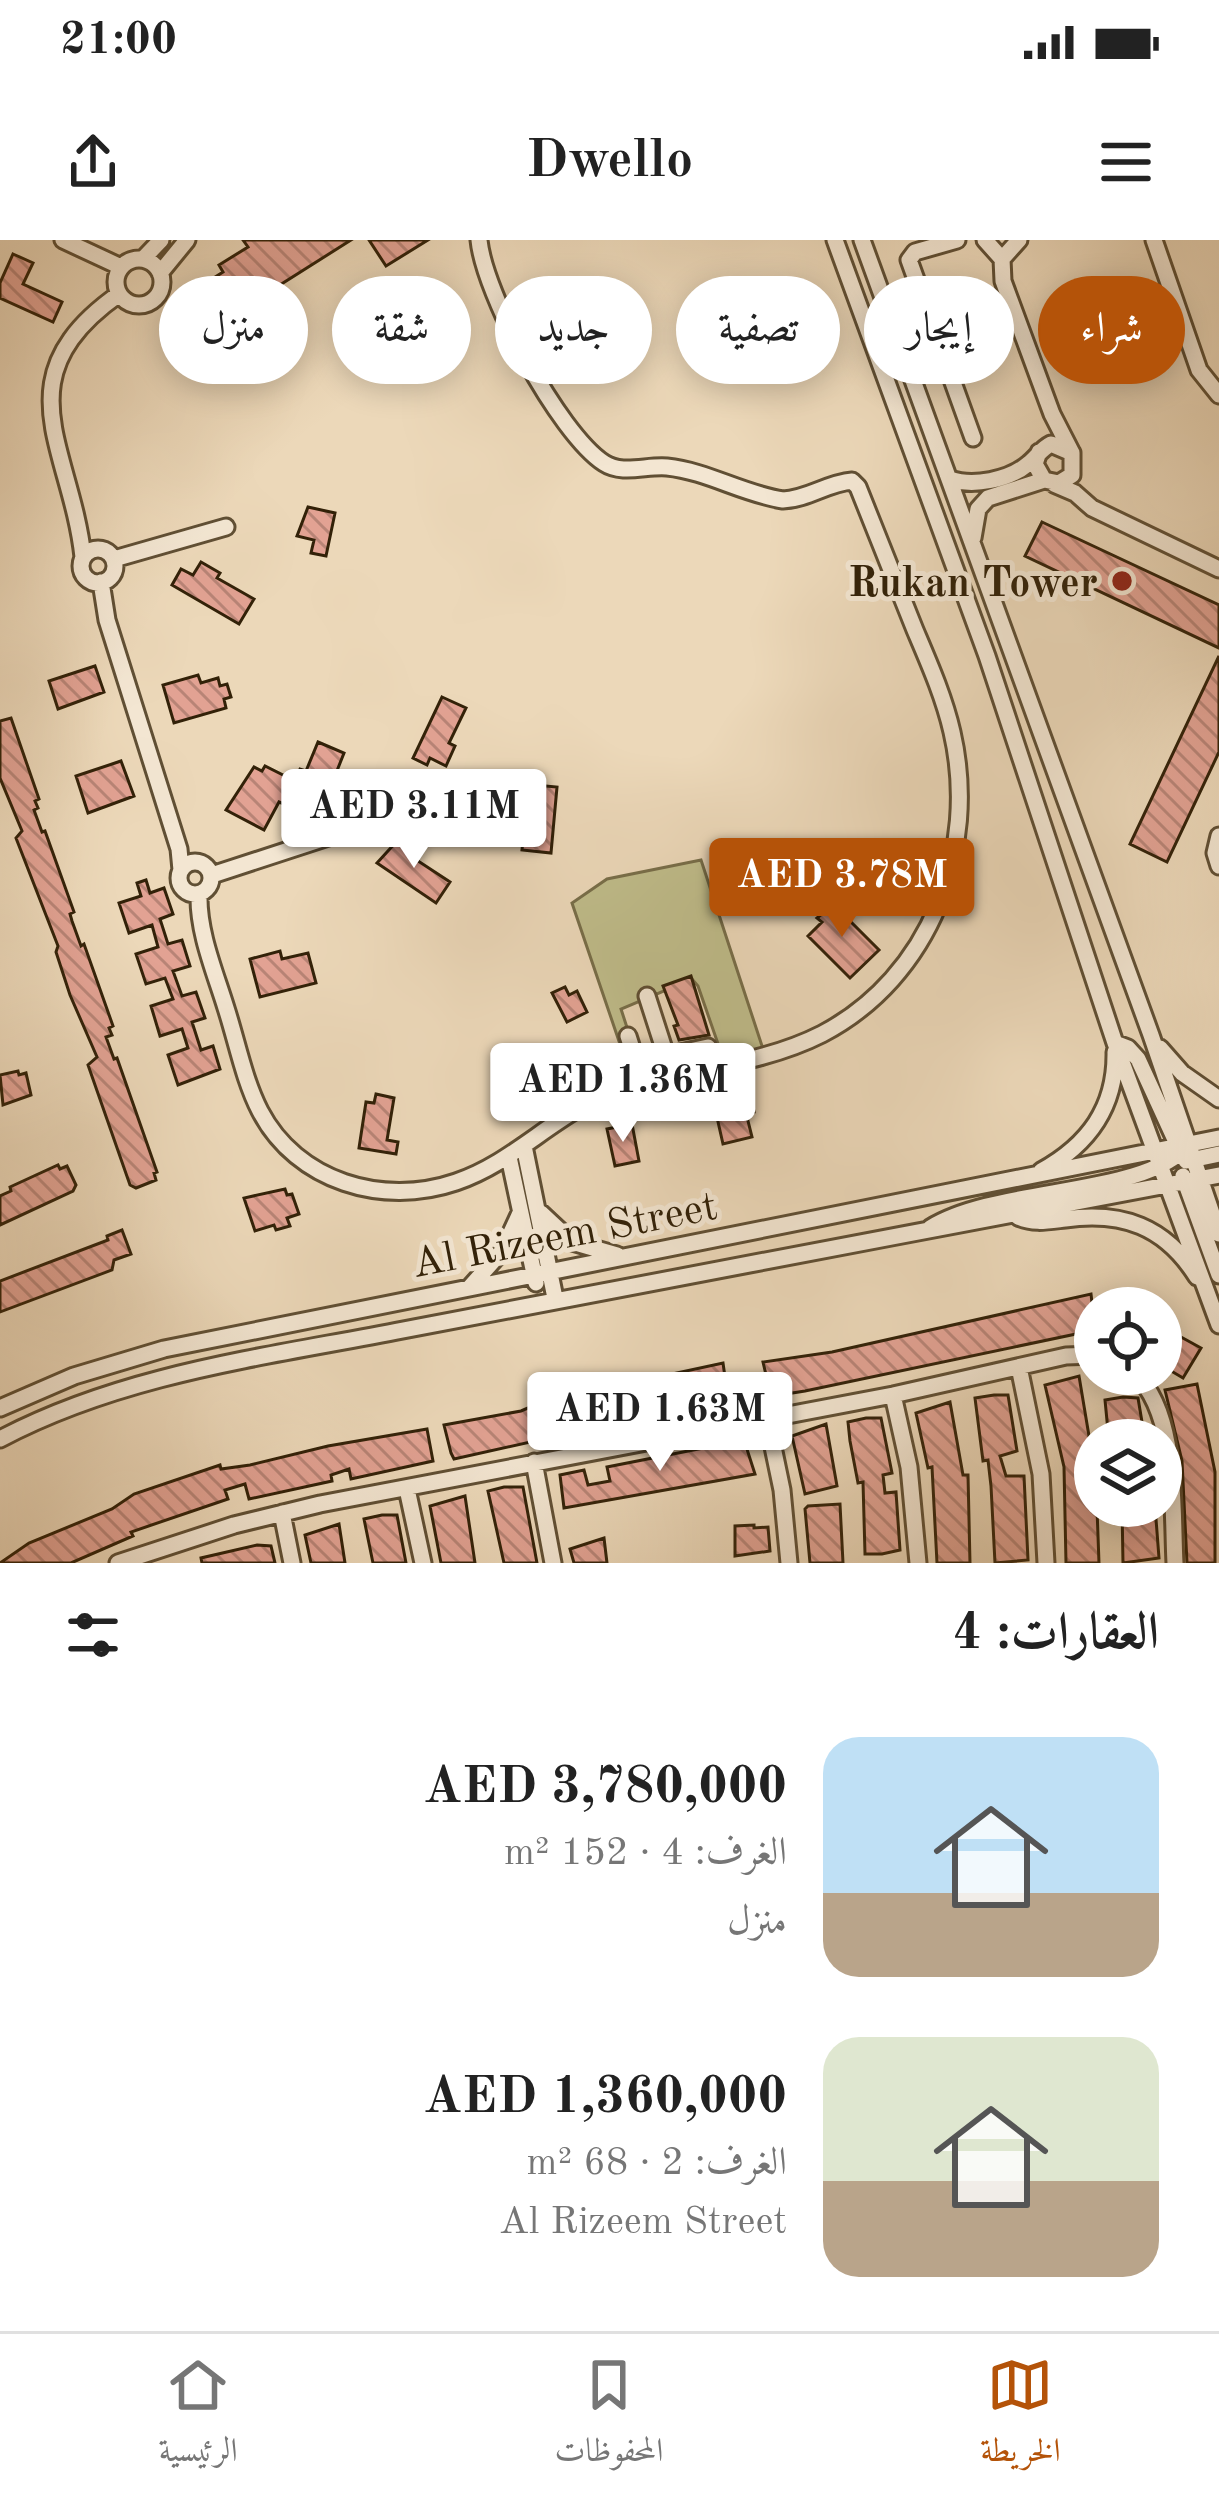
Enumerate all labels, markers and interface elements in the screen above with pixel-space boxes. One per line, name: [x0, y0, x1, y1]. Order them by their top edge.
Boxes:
text: 21:00: [60, 19, 177, 64]
icon: share: [60, 129, 126, 195]
icon: menu: [1093, 129, 1159, 195]
text: Dwello: [526, 135, 693, 189]
chip: منزل: [159, 276, 308, 384]
chip: شقة: [332, 276, 471, 384]
chip: جديد: [495, 276, 652, 384]
chip: تصفية: [676, 276, 840, 384]
chip: إيجار: [864, 276, 1014, 384]
chip: شراء: [1038, 276, 1185, 384]
place label: Rukan Tower: [848, 564, 1098, 606]
marker: Rukan Tower: [1109, 568, 1135, 594]
pin: AED 3.11M: [277, 769, 551, 871]
text: AED 3.11M: [308, 788, 520, 827]
pin: AED 3.78M: [705, 838, 979, 940]
text: AED 3.78M: [736, 857, 948, 896]
pin: AED 1.36M: [486, 1043, 760, 1145]
text: AED 1.36M: [517, 1062, 729, 1101]
street label: Al Rizeem Street: [409, 1187, 721, 1287]
map controls: [1074, 1287, 1182, 1527]
button: locate: [1074, 1287, 1182, 1395]
pin: AED 1.63M: [523, 1372, 797, 1474]
text: AED 1.63M: [554, 1391, 766, 1430]
button: layers: [1074, 1419, 1182, 1527]
icon: filters: [60, 1602, 126, 1668]
text: العقارات: 4: [953, 1609, 1159, 1660]
text: AED 3,780,000: [423, 1763, 787, 1814]
icon: home: [919, 1785, 1063, 1929]
text: الغرف: 4 · 152 m²: [504, 1834, 787, 1873]
text: منزل: [727, 1903, 787, 1942]
text: AED 1,360,000: [423, 2073, 787, 2124]
icon: home: [919, 2085, 1063, 2229]
text: الغرف: 2 · 68 m²: [527, 2144, 787, 2183]
text: Al Rizeem Street: [499, 2203, 787, 2242]
tab: الرئيسية: [158, 2352, 238, 2482]
tab: المحفوظات: [555, 2352, 663, 2482]
tab: الخريطة: [980, 2352, 1061, 2482]

